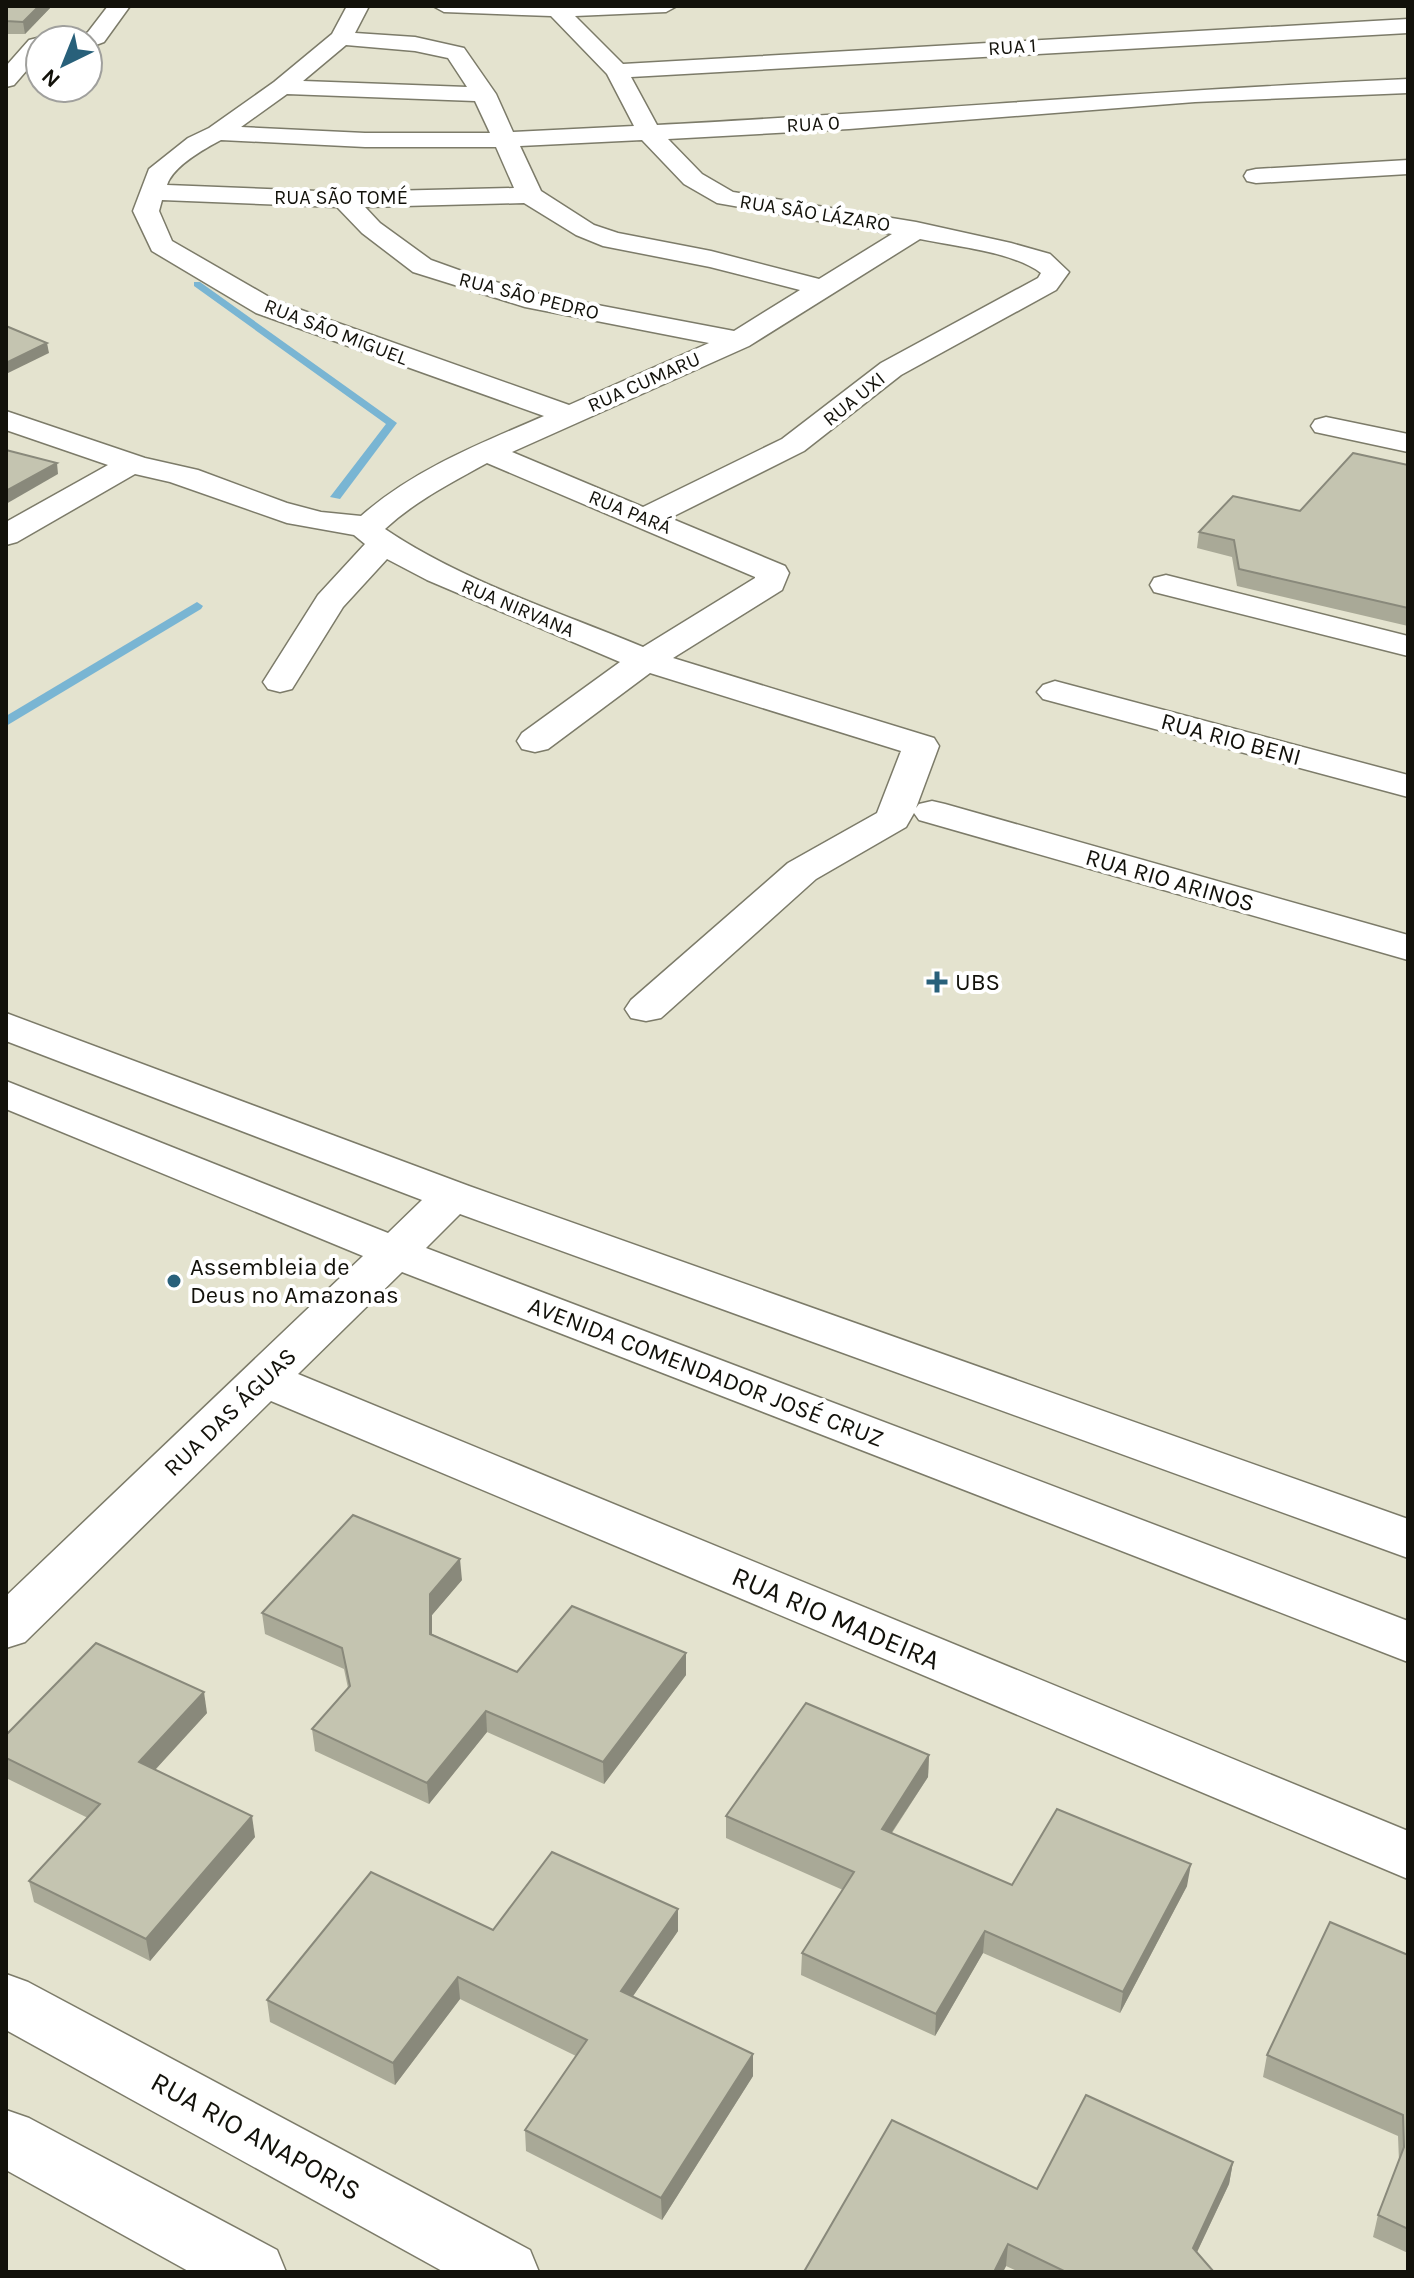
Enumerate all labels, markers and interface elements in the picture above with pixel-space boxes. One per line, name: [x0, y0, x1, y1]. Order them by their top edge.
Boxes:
north arrow: [24, 24, 104, 104]
street label: RUA 1: [987, 34, 1037, 60]
text: N: [36, 63, 66, 93]
street label: RUA 0: [786, 111, 840, 137]
street label: RUA SÃO TOMÉ: [274, 185, 408, 209]
street label: RUA SÃO LÁZARO: [738, 189, 892, 236]
street label: RUA SÃO PEDRO: [457, 267, 601, 325]
street label: RUA SÃO MIGUEL: [261, 294, 412, 370]
street label: RUA CUMARU: [584, 347, 704, 417]
street label: RUA UXI: [818, 367, 890, 431]
street label: RUA PARÁ: [585, 484, 675, 539]
street label: RUA NIRVANA: [458, 574, 578, 642]
street label: RUA RIO BENI: [1158, 707, 1304, 771]
street label: RUA RIO ARINOS: [1082, 843, 1258, 917]
place label: UBS: [955, 968, 1000, 996]
marker: UBS: [926, 971, 948, 993]
place label: Assembleia de Deus no Amazonas: [190, 1253, 399, 1309]
marker: Assembleia de Deus no Amazonas: [165, 1272, 183, 1290]
street label: AVENIDA COMENDADOR JOSÉ CRUZ: [524, 1290, 888, 1453]
street label: RUA DAS ÁGUAS: [157, 1341, 302, 1482]
street label: RUA RIO MADEIRA: [727, 1559, 945, 1677]
street label: RUA RIO ANAPORIS: [145, 2065, 367, 2207]

